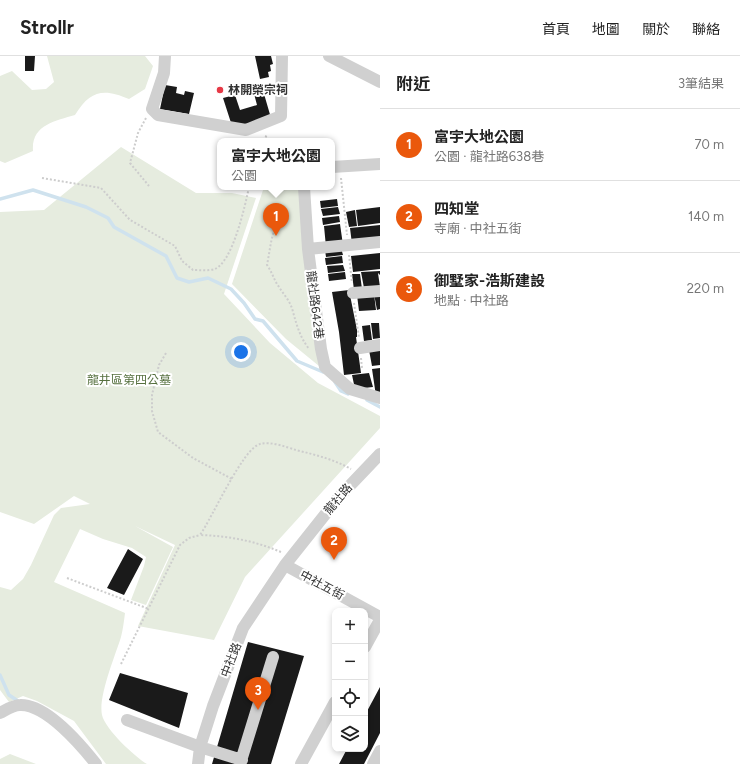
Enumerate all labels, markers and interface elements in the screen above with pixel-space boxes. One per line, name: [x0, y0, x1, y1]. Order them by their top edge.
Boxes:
text: Strollr: [20, 16, 74, 39]
text: 首頁: [542, 21, 570, 38]
text: 地圖: [592, 21, 620, 38]
text: 關於: [642, 21, 670, 38]
text: 聯絡: [692, 21, 720, 38]
text: 附近: [396, 74, 430, 94]
text: 3筆結果: [678, 76, 724, 91]
place label: 林開榮宗祠: [228, 83, 288, 97]
marker: 林開榮宗祠: [215, 85, 225, 95]
text: 富宇大地公園: [434, 128, 524, 146]
text: 1: [406, 137, 412, 152]
text: 70 m: [694, 137, 724, 152]
popup: [217, 138, 335, 190]
text: 富宇大地公園: [231, 147, 321, 165]
text: 公園 · 龍社路638巷: [434, 149, 544, 164]
text: 公園: [231, 168, 257, 183]
text: 四知堂: [434, 200, 479, 218]
pin: 1: [263, 203, 289, 236]
text: 2: [405, 209, 413, 224]
text: 140 m: [688, 209, 724, 224]
text: 寺廟 · 中社五街: [434, 221, 522, 236]
street label: 龍社路642巷: [304, 270, 326, 340]
text: 御墅家-浩斯建設: [434, 272, 545, 290]
text: 3: [405, 281, 413, 296]
text: 220 m: [687, 281, 724, 296]
text: 地點 · 中社路: [434, 293, 509, 308]
your location: [231, 342, 251, 362]
park label: 龍井區第四公墓: [87, 373, 171, 387]
street label: 龍社路: [321, 481, 355, 517]
pin: 2: [321, 527, 347, 560]
street label: 中社五街: [298, 568, 346, 602]
map controls: [332, 608, 368, 752]
button: +: [332, 608, 368, 644]
street label: 中社路: [218, 641, 244, 679]
button: −: [332, 644, 368, 680]
pin: 3: [245, 677, 271, 710]
button: locate: [332, 680, 368, 716]
button: layers: [332, 716, 368, 752]

